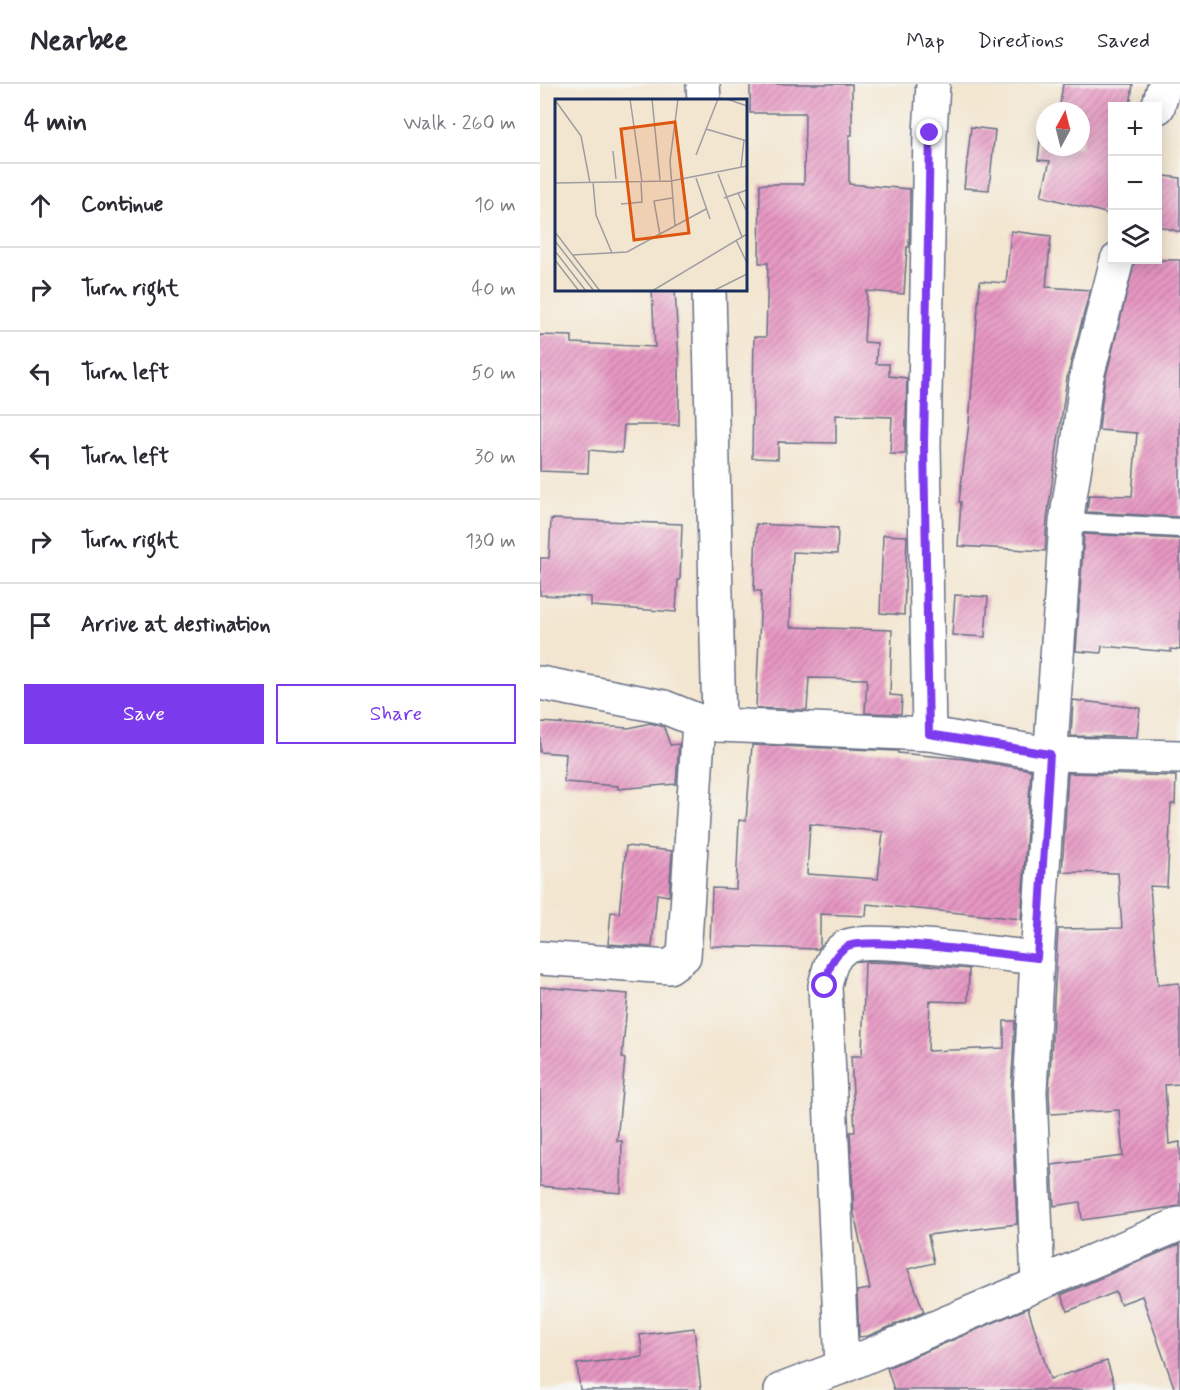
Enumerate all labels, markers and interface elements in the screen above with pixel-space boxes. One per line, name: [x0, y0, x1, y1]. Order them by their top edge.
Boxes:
text: Nearbee: [30, 23, 128, 60]
text: Map: [906, 27, 945, 55]
text: Directions: [978, 27, 1064, 55]
text: Saved: [1097, 27, 1150, 55]
inset map: [555, 99, 747, 291]
north arrow: [1036, 102, 1090, 156]
map controls: [1108, 102, 1162, 264]
button: +: [1108, 102, 1162, 156]
text: 4 min: [24, 106, 87, 140]
text: Walk · 260 m: [403, 110, 516, 137]
route end: [916, 119, 942, 145]
button: −: [1108, 156, 1162, 210]
icon: ahead: [24, 189, 57, 222]
text: Continue: [81, 191, 163, 219]
text: 10 m: [474, 192, 516, 219]
button: layers: [1108, 210, 1162, 264]
icon: right: [24, 273, 57, 306]
text: Turn right: [81, 275, 179, 303]
text: 40 m: [472, 276, 516, 303]
icon: left: [24, 357, 57, 390]
text: Turn left: [81, 359, 169, 387]
text: 50 m: [471, 360, 516, 387]
icon: left: [24, 441, 57, 474]
text: Turn left: [81, 443, 169, 471]
text: 30 m: [474, 444, 516, 471]
icon: right: [24, 525, 57, 558]
text: Turn right: [81, 527, 179, 555]
text: 130 m: [465, 528, 516, 555]
icon: arrive: [24, 609, 57, 642]
text: Arrive at destination: [81, 611, 271, 639]
button: Save: [24, 684, 264, 744]
button: Share: [276, 684, 516, 744]
route start: [811, 972, 837, 998]

